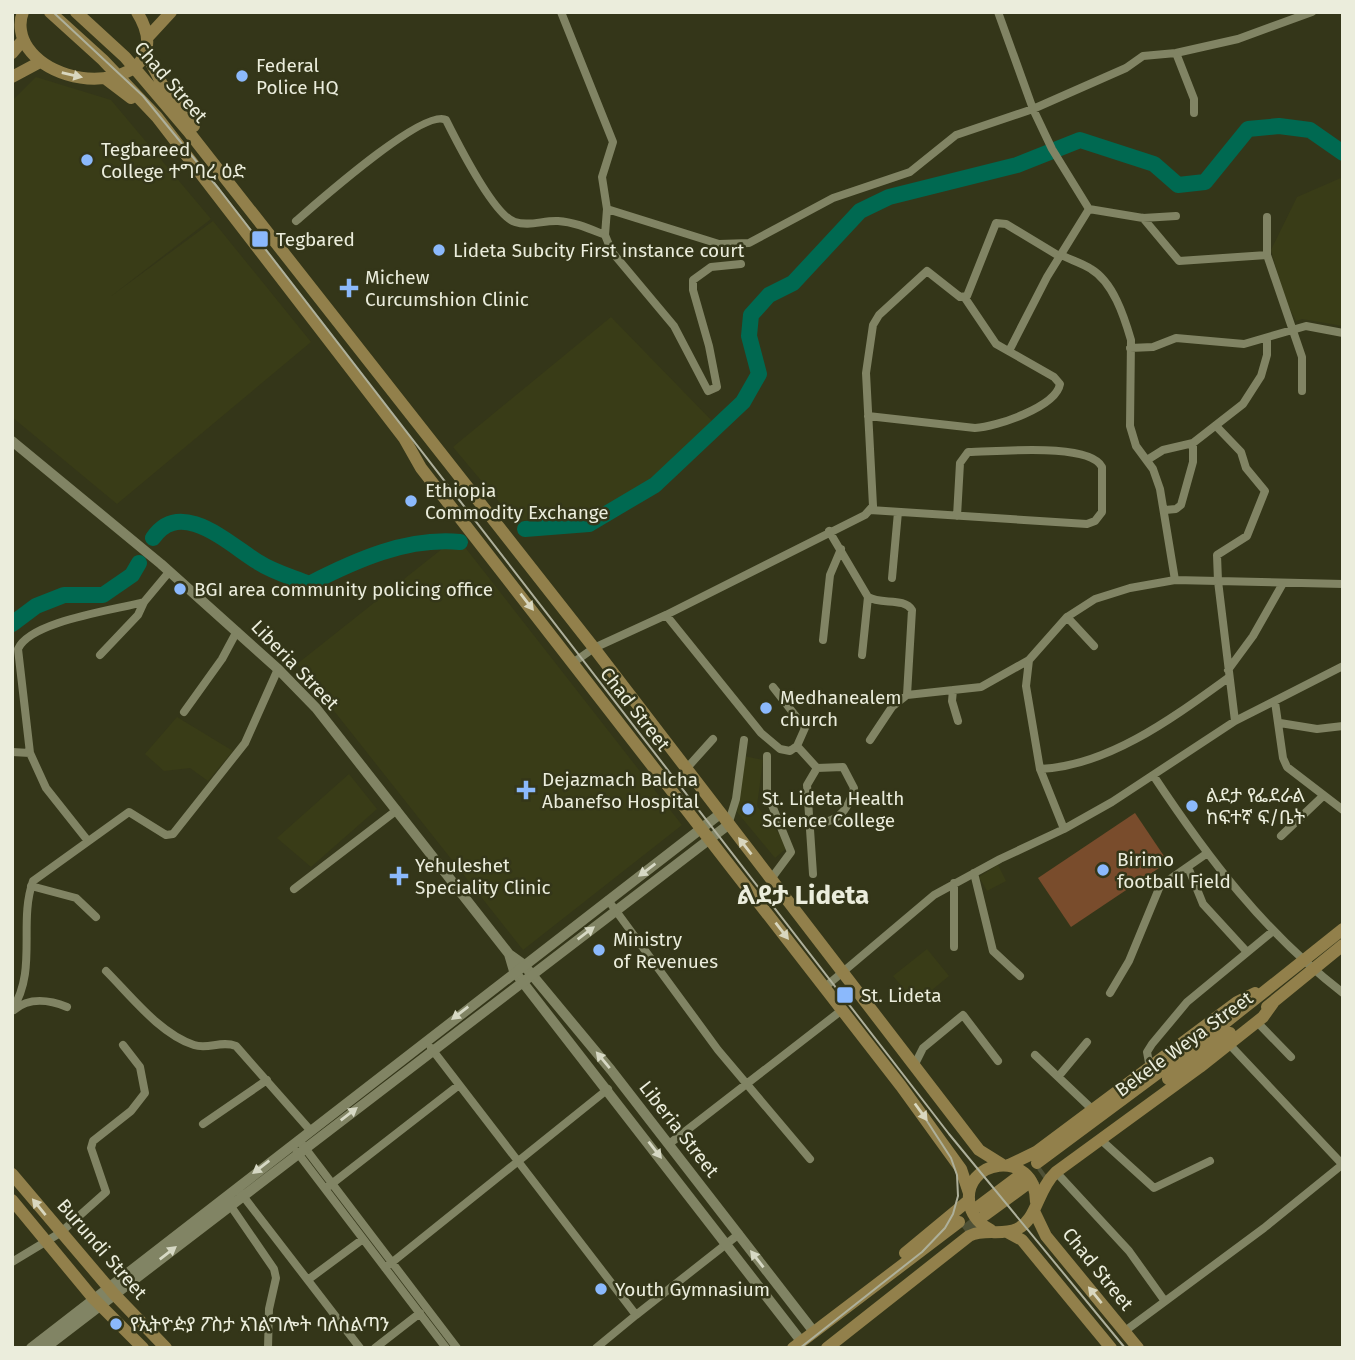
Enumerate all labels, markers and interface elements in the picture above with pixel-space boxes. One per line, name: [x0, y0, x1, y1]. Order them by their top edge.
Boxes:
street label: Chad Street: [130, 37, 213, 127]
place label: Federal Police HQ: [256, 54, 339, 99]
marker: Federal Police HQ: [234, 68, 250, 84]
one-way arrow: [61, 70, 83, 81]
place label: Tegbareed College ተግባረ ዕድ: [101, 138, 247, 183]
marker: Tegbareed College ተግባረ ዕድ: [79, 152, 95, 168]
place label: Tegbared: [276, 228, 355, 251]
marker: Tegbared: [250, 229, 270, 249]
place label: Lideta Subcity First instance court: [453, 239, 745, 262]
marker: Lideta Subcity First instance court: [431, 242, 447, 258]
place label: Michew Curcumshion Clinic: [365, 266, 529, 311]
marker: Michew Curcumshion Clinic: [339, 278, 359, 298]
place label: Ethiopia Commodity Exchange: [425, 479, 609, 524]
marker: Ethiopia Commodity Exchange: [403, 493, 419, 509]
place label: BGI area community policing office: [194, 578, 493, 601]
marker: BGI area community policing office: [172, 581, 188, 597]
one-way arrow: [520, 593, 534, 611]
street label: Liberia Street: [246, 615, 344, 715]
street label: Chad Street: [595, 663, 675, 756]
place label: Medhanealem church: [780, 686, 902, 731]
marker: Medhanealem church: [758, 700, 774, 716]
place label: Dejazmach Balcha Abanefso Hospital: [542, 768, 699, 813]
marker: Dejazmach Balcha Abanefso Hospital: [516, 780, 536, 800]
place label: ልደታ የፌደራል ከፍተኛ ፍ/ቤት: [1206, 784, 1306, 829]
place label: St. Lideta Health Science College: [762, 787, 904, 832]
marker: ልደታ የፌደራል ከፍተኛ ፍ/ቤት: [1184, 798, 1200, 814]
marker: St. Lideta Health Science College: [740, 801, 756, 817]
one-way arrow: [738, 838, 753, 856]
place label: Birimo football Field: [1117, 848, 1231, 893]
place label: Yehuleshet Speciality Clinic: [415, 854, 551, 899]
marker: Birimo football Field: [1095, 862, 1111, 878]
one-way arrow: [638, 863, 656, 877]
marker: Yehuleshet Speciality Clinic: [389, 866, 409, 886]
district label: ልደታ Lideta: [737, 880, 869, 911]
one-way arrow: [774, 922, 789, 940]
one-way arrow: [577, 925, 595, 940]
place label: Ministry of Revenues: [613, 928, 718, 973]
marker: Ministry of Revenues: [591, 942, 607, 958]
place label: St. Lideta: [861, 984, 941, 1007]
marker: St. Lideta: [835, 985, 855, 1005]
street label: Bekele Weya Street: [1111, 986, 1257, 1102]
one-way arrow: [452, 1005, 470, 1020]
one-way arrow: [596, 1051, 611, 1068]
street label: Liberia Street: [634, 1076, 724, 1182]
one-way arrow: [913, 1103, 927, 1121]
one-way arrow: [339, 1107, 357, 1122]
one-way arrow: [648, 1141, 663, 1159]
one-way arrow: [252, 1160, 270, 1174]
street label: Burundi Street: [52, 1194, 152, 1304]
one-way arrow: [31, 1198, 46, 1216]
street label: Chad Street: [1058, 1223, 1138, 1315]
one-way arrow: [159, 1245, 177, 1260]
one-way arrow: [750, 1250, 765, 1268]
place label: Youth Gymnasium: [615, 1278, 770, 1301]
marker: Youth Gymnasium: [593, 1281, 609, 1297]
one-way arrow: [1088, 1287, 1103, 1304]
place label: የኢትዮዽያ ፖስታ አገልግሎት ባለስልጣን: [130, 1313, 389, 1336]
marker: የኢትዮዽያ ፖስታ አገልግሎት ባለስልጣን: [108, 1316, 124, 1332]

